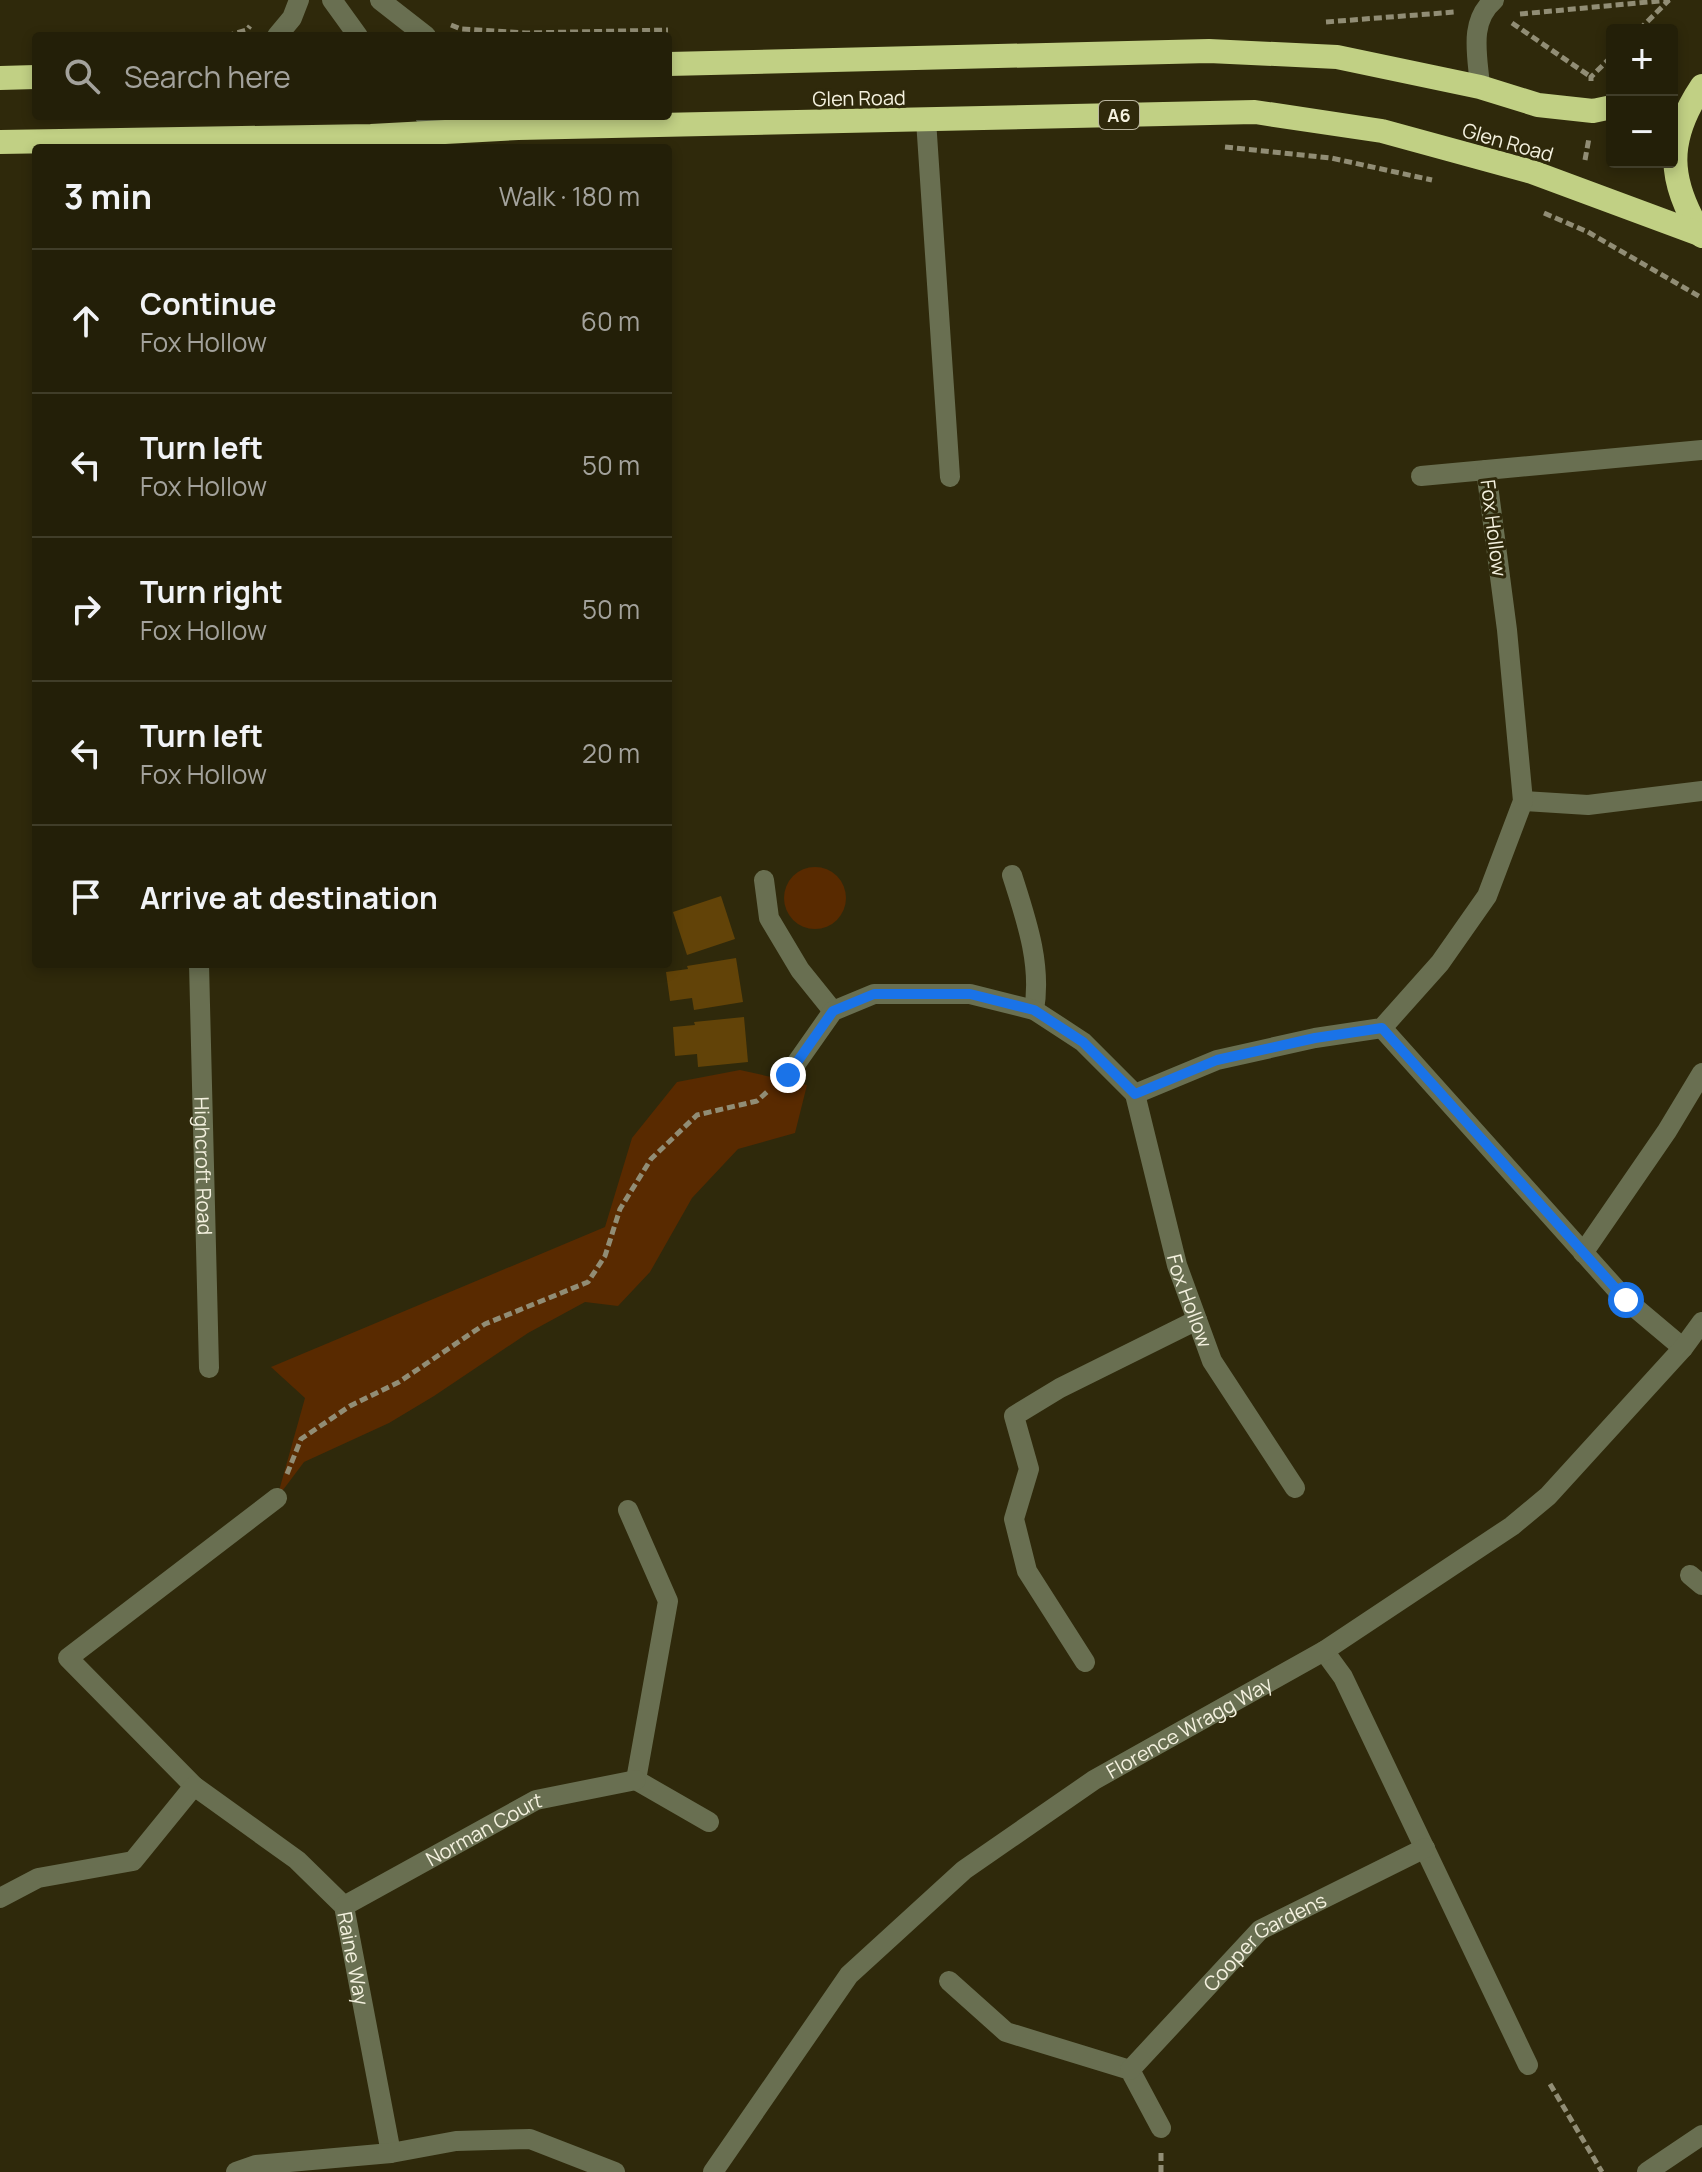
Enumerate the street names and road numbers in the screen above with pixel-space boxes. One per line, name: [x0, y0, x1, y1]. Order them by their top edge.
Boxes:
street label: Glen Road: [812, 84, 906, 112]
road number: A6: [1099, 101, 1139, 129]
street label: Glen Road: [1459, 116, 1557, 168]
street label: Fox Hollow: [1475, 478, 1513, 578]
street label: Highcroft Road: [189, 1096, 219, 1236]
street label: Fox Hollow: [1161, 1251, 1219, 1351]
street label: Florence Wragg Way: [1101, 1669, 1277, 1784]
street label: Norman Court: [421, 1786, 544, 1872]
street label: Cooper Gardens: [1197, 1886, 1331, 1997]
street label: Raine Way: [332, 1909, 376, 2008]

